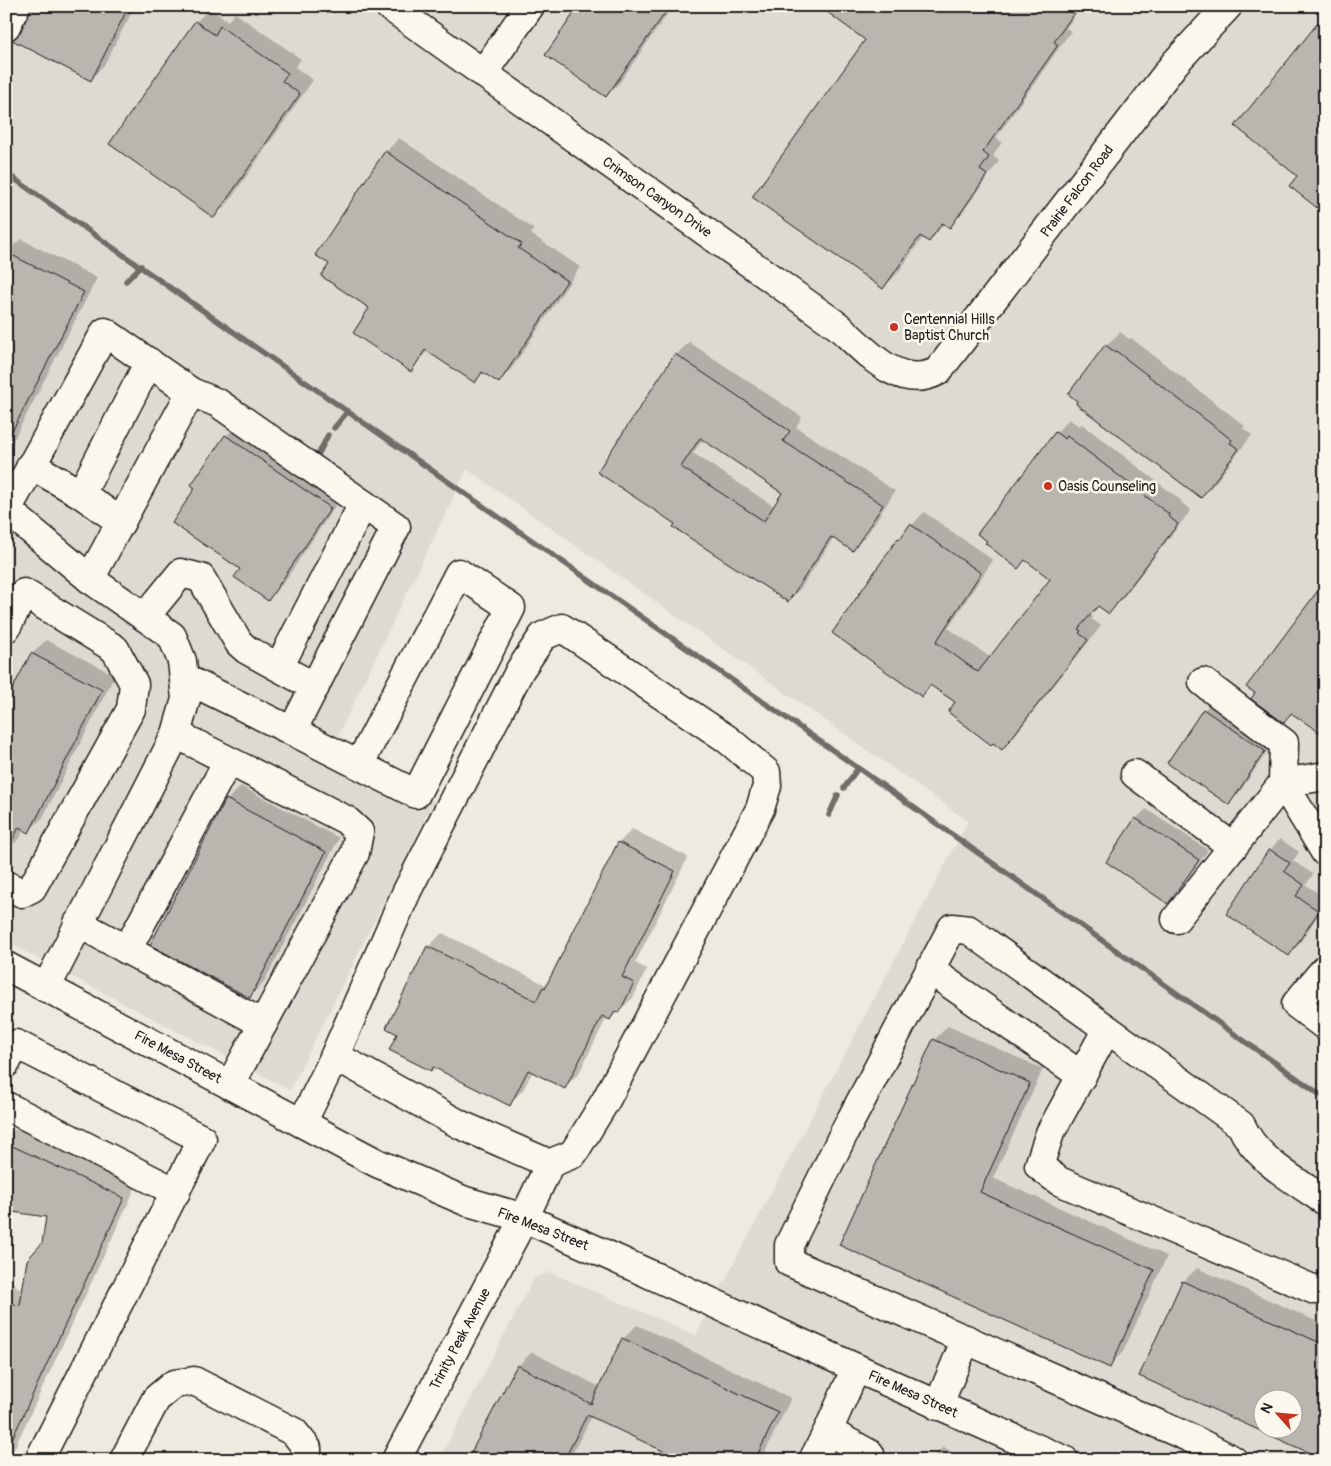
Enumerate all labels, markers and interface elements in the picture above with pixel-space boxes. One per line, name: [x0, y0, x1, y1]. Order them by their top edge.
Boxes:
street label: Prairie Falcon Road: [1037, 142, 1117, 240]
street label: Crimson Canyon Drive: [599, 153, 715, 241]
place label: Centennial Hills Baptist Church: [904, 311, 996, 344]
marker: Centennial Hills Baptist Church: [888, 321, 900, 333]
place label: Oasis Counseling: [1058, 478, 1156, 495]
marker: Oasis Counseling: [1042, 480, 1054, 492]
street label: Fire Mesa Street: [131, 1027, 225, 1087]
street label: Fire Mesa Street: [495, 1204, 591, 1254]
street label: Trinity Peak Avenue: [426, 1285, 494, 1393]
street label: Fire Mesa Street: [866, 1367, 961, 1421]
north arrow: [1254, 1388, 1304, 1438]
text: N: [1257, 1400, 1277, 1416]

